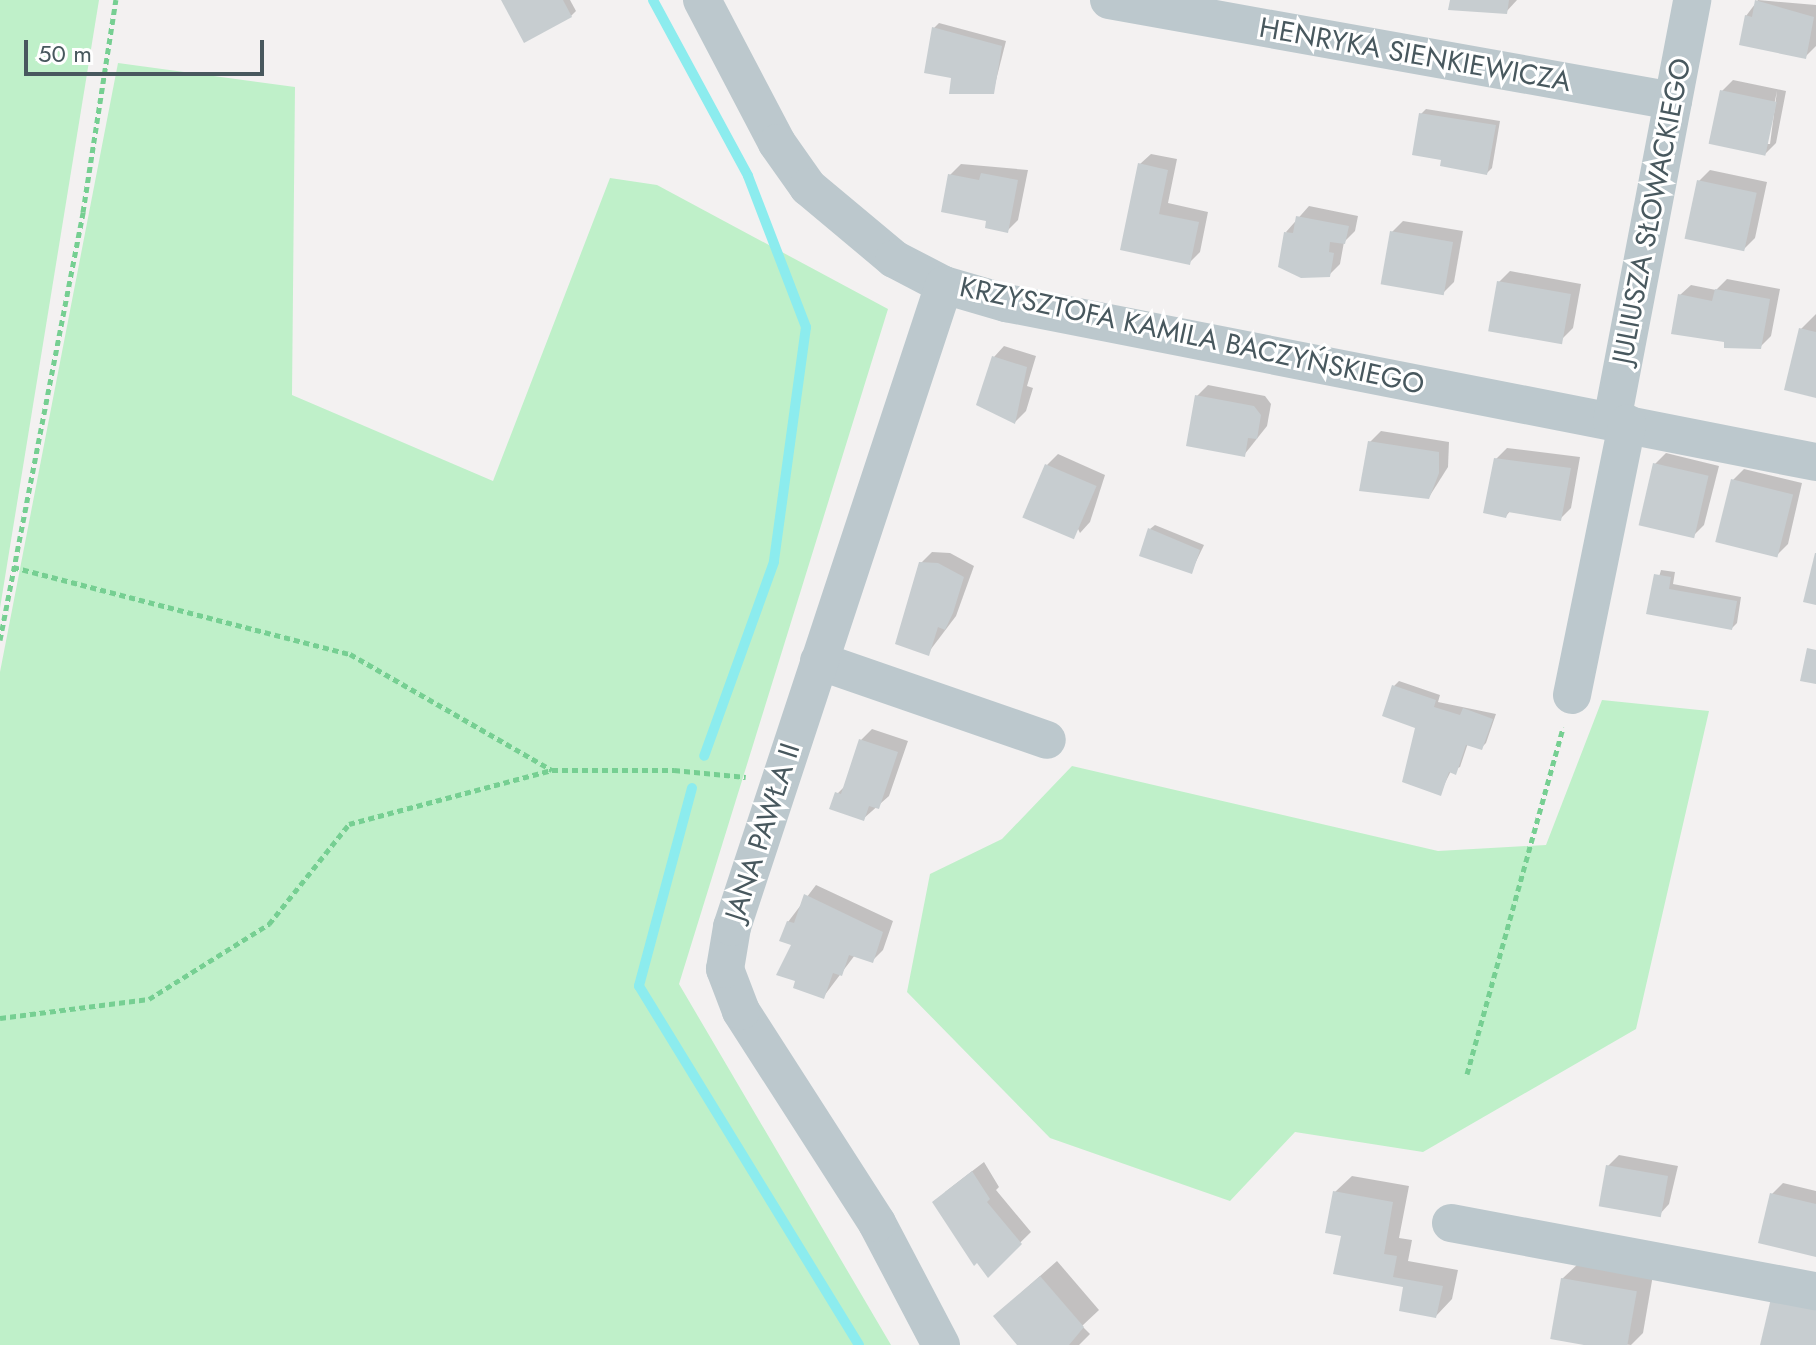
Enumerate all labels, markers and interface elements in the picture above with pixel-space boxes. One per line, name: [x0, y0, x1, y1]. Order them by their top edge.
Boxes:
street label: HENRYKA SIENKIEWICZA: [1257, 11, 1573, 99]
scale bar: [28, 24, 268, 74]
text: 50 m: [38, 36, 92, 71]
street label: JULIUSZA SŁOWACKIEGO: [1606, 55, 1698, 367]
street label: KRZYSZTOFA KAMILA BACZYŃSKIEGO: [957, 270, 1427, 402]
street label: JANA PAWŁA II: [718, 739, 808, 925]

